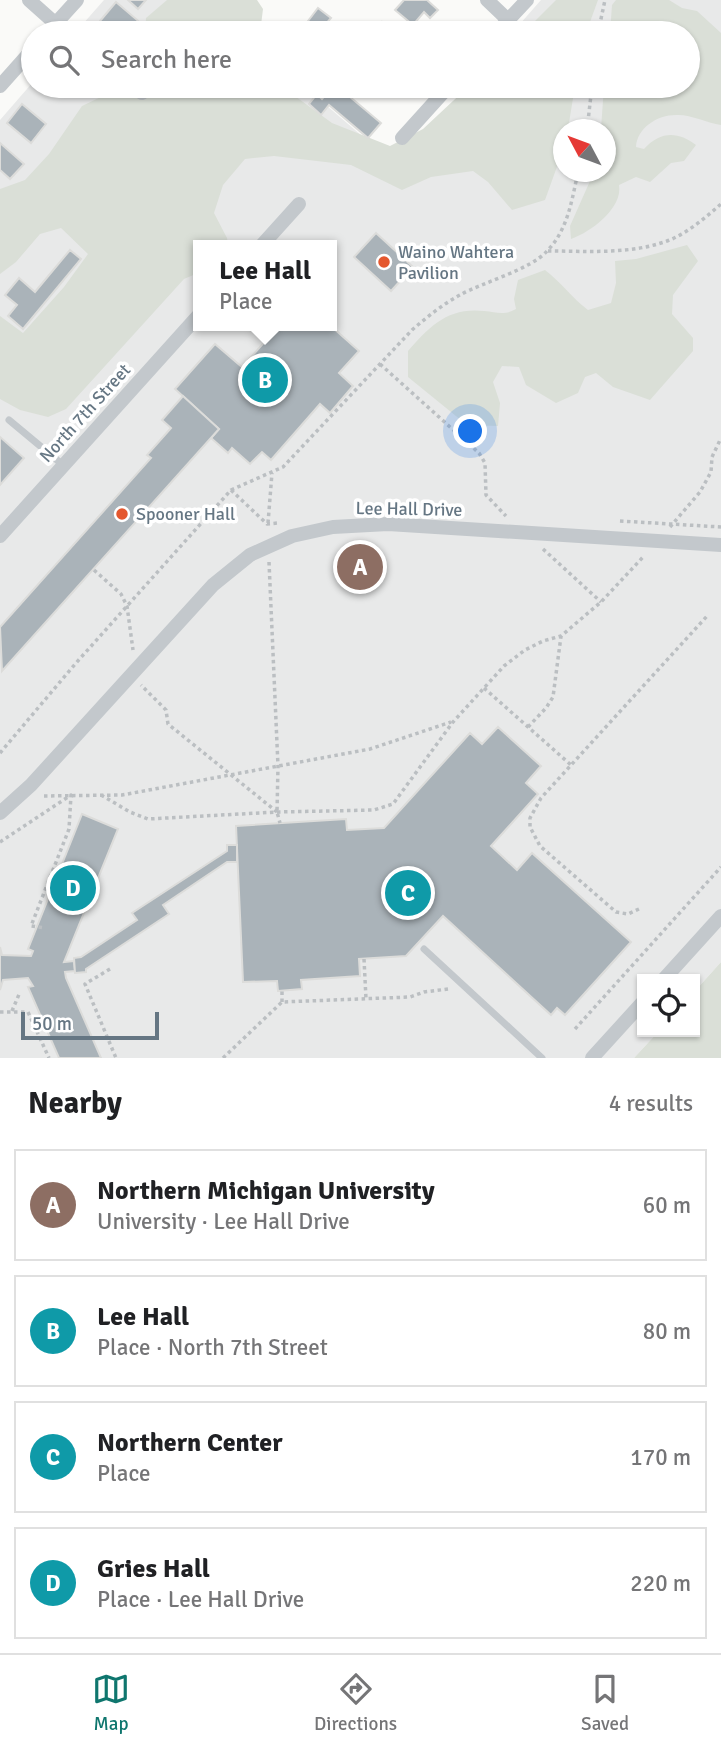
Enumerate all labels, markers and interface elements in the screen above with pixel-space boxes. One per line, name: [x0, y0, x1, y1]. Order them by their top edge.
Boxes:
search box: [21, 21, 700, 98]
icon: search: [45, 41, 83, 79]
text: Search here: [101, 44, 232, 76]
north arrow: [553, 119, 616, 182]
popup: [193, 240, 337, 331]
place label: Waino Wahtera Pavilion: [398, 241, 514, 284]
marker: Waino Wahtera Pavilion: [376, 254, 392, 270]
text: Lee Hall: [219, 255, 311, 287]
text: Place: [219, 287, 273, 316]
pin: B: [242, 354, 288, 406]
street label: North 7th Street: [35, 359, 135, 467]
your location: [453, 414, 487, 448]
street label: Lee Hall Drive: [355, 497, 463, 521]
place label: Spooner Hall: [136, 503, 235, 525]
marker: Spooner Hall: [114, 506, 130, 522]
pin: A: [337, 541, 383, 593]
pin: D: [50, 862, 96, 914]
pin: C: [385, 867, 431, 919]
map controls: [637, 974, 700, 1037]
button: locate: [637, 974, 700, 1037]
scale bar: [21, 1009, 159, 1041]
text: 50 m: [32, 1012, 72, 1036]
text: Nearby: [28, 1085, 122, 1122]
text: 4 results: [609, 1089, 693, 1118]
text: Northern Michigan University: [97, 1175, 435, 1207]
text: A: [46, 1191, 60, 1220]
text: 60 m: [643, 1191, 691, 1220]
text: University · Lee Hall Drive: [97, 1207, 350, 1236]
text: Lee Hall: [97, 1301, 189, 1333]
text: B: [46, 1317, 60, 1346]
text: 80 m: [643, 1317, 691, 1346]
text: Place · North 7th Street: [97, 1333, 328, 1362]
text: Northern Center: [97, 1427, 283, 1459]
text: C: [46, 1443, 60, 1472]
text: 170 m: [630, 1443, 691, 1472]
text: Place: [97, 1459, 151, 1488]
text: Gries Hall: [97, 1553, 210, 1585]
text: D: [45, 1569, 61, 1598]
text: 220 m: [630, 1569, 691, 1598]
text: Place · Lee Hall Drive: [97, 1585, 304, 1614]
tab: Map: [92, 1670, 130, 1736]
tab: Directions: [314, 1670, 397, 1736]
tab: Saved: [581, 1670, 629, 1736]

